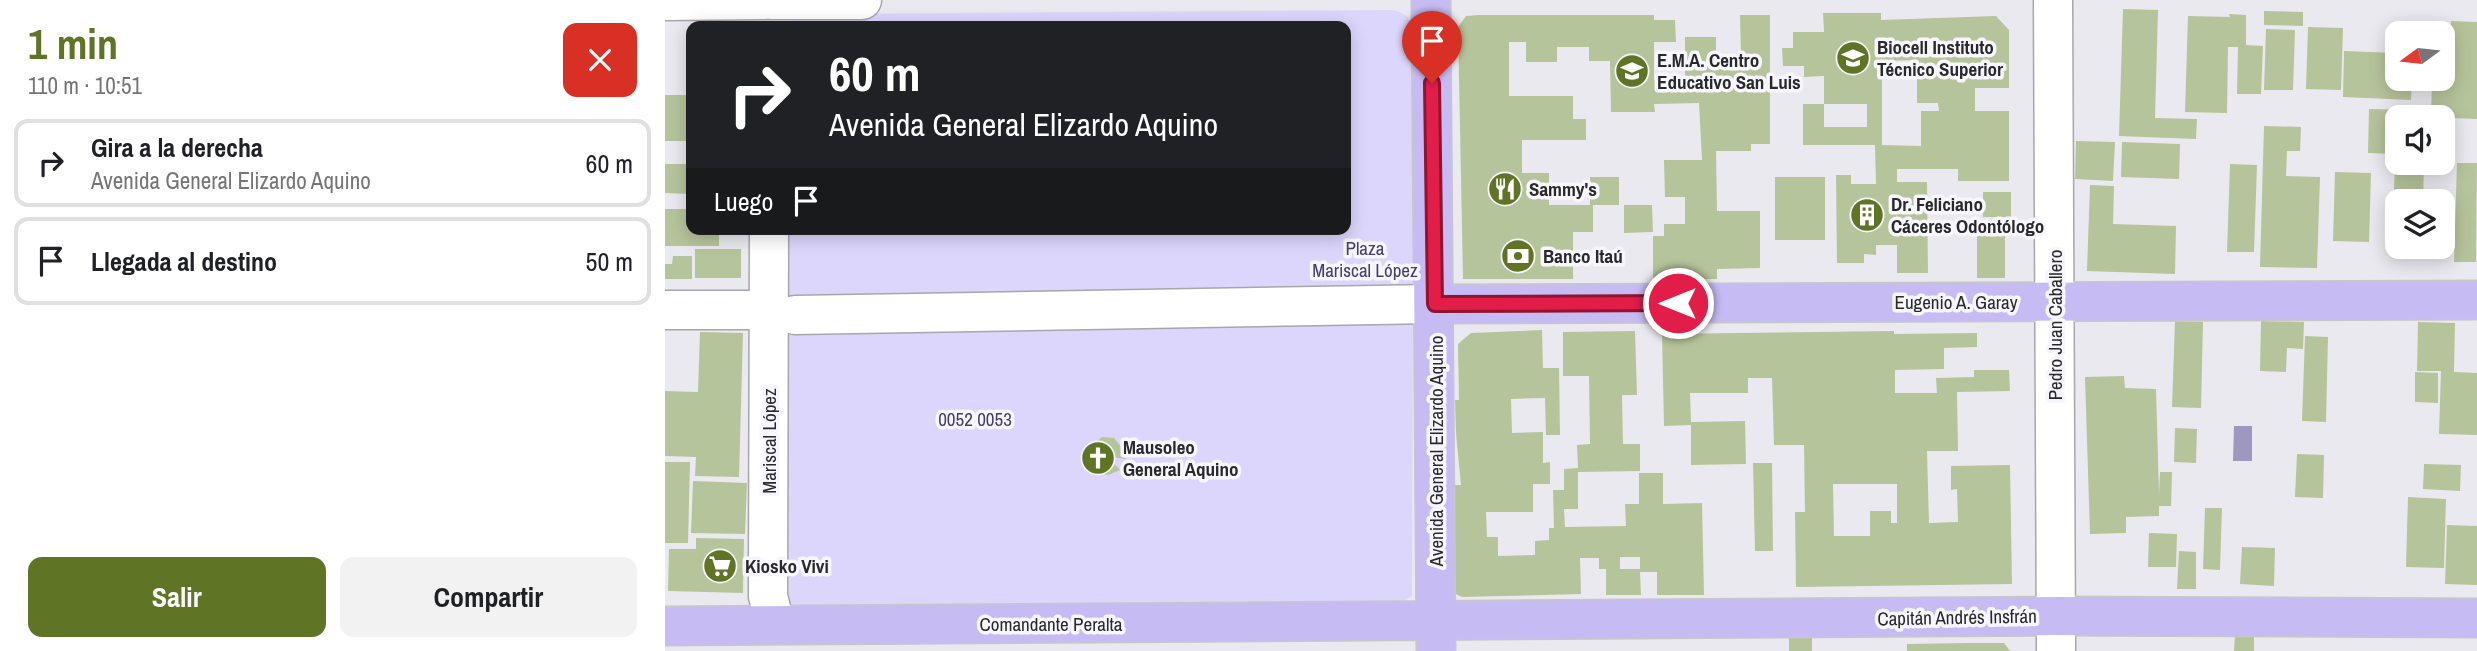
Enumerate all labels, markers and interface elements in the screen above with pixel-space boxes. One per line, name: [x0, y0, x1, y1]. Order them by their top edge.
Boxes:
pin: [1402, 11, 1462, 83]
text: 1 min: [28, 16, 118, 72]
north arrow: [2385, 21, 2455, 91]
map controls: [2385, 21, 2455, 259]
icon: arrive: [1413, 22, 1451, 60]
button: close: [563, 23, 637, 97]
place label: Biocell Instituto Técnico Superior: [1877, 34, 2003, 82]
school or university icon: Biocell Instituto Técnico Superior: [1834, 39, 1872, 77]
text: 60 m: [829, 40, 921, 106]
place label: E.M.A. Centro Educativo San Luis: [1657, 47, 1801, 95]
icon: right: [714, 49, 805, 140]
school or university icon: E.M.A. Centro Educativo San Luis: [1613, 52, 1651, 90]
text: 110 m · 10:51: [28, 70, 142, 101]
text: Avenida General Elizardo Aquino: [829, 103, 1218, 146]
button: sound: [2385, 105, 2455, 175]
text: Gira a la derecha: [91, 130, 263, 165]
icon: right: [32, 144, 70, 182]
text: 60 m: [586, 146, 633, 181]
text: Avenida General Elizardo Aquino: [91, 165, 371, 196]
restaurant icon: Sammy's: [1486, 170, 1524, 208]
place label: Sammy's: [1529, 176, 1597, 202]
icon: arrive: [787, 182, 825, 220]
text: Luego: [714, 184, 773, 219]
button: layers: [2385, 189, 2455, 259]
place label: Dr. Feliciano Cáceres Odontólogo: [1891, 191, 2044, 239]
building icon: Dr. Feliciano Cáceres Odontólogo: [1848, 196, 1886, 234]
park label: Plaza Mariscal López: [1312, 235, 1418, 283]
bank icon: Banco Itaú: [1499, 237, 1537, 275]
icon: arrive: [32, 242, 70, 280]
place label: Banco Itaú: [1543, 243, 1623, 269]
text: Llegada al destino: [91, 244, 277, 279]
text: 50 m: [586, 244, 633, 279]
street label: Pedro Juan Caballero: [2042, 250, 2068, 400]
position arrow: [1641, 266, 1715, 340]
street label: Eugenio A. Garay: [1894, 289, 2018, 315]
street label: Avenida General Elizardo Aquino: [1423, 335, 1449, 568]
street label: Mariscal López: [756, 388, 782, 494]
park label: 0052 0053: [938, 406, 1012, 432]
place label: Mausoleo General Aquino: [1123, 434, 1238, 482]
church icon: Mausoleo General Aquino: [1079, 439, 1117, 477]
supermarket icon: Kiosko Vivi: [701, 547, 739, 585]
place label: Kiosko Vivi: [745, 553, 829, 579]
button: Salir: [28, 557, 326, 637]
button: Compartir: [340, 557, 637, 637]
street label: Capitán Andrés Insfrán: [1877, 603, 2037, 631]
street label: Comandante Peralta: [980, 611, 1123, 637]

